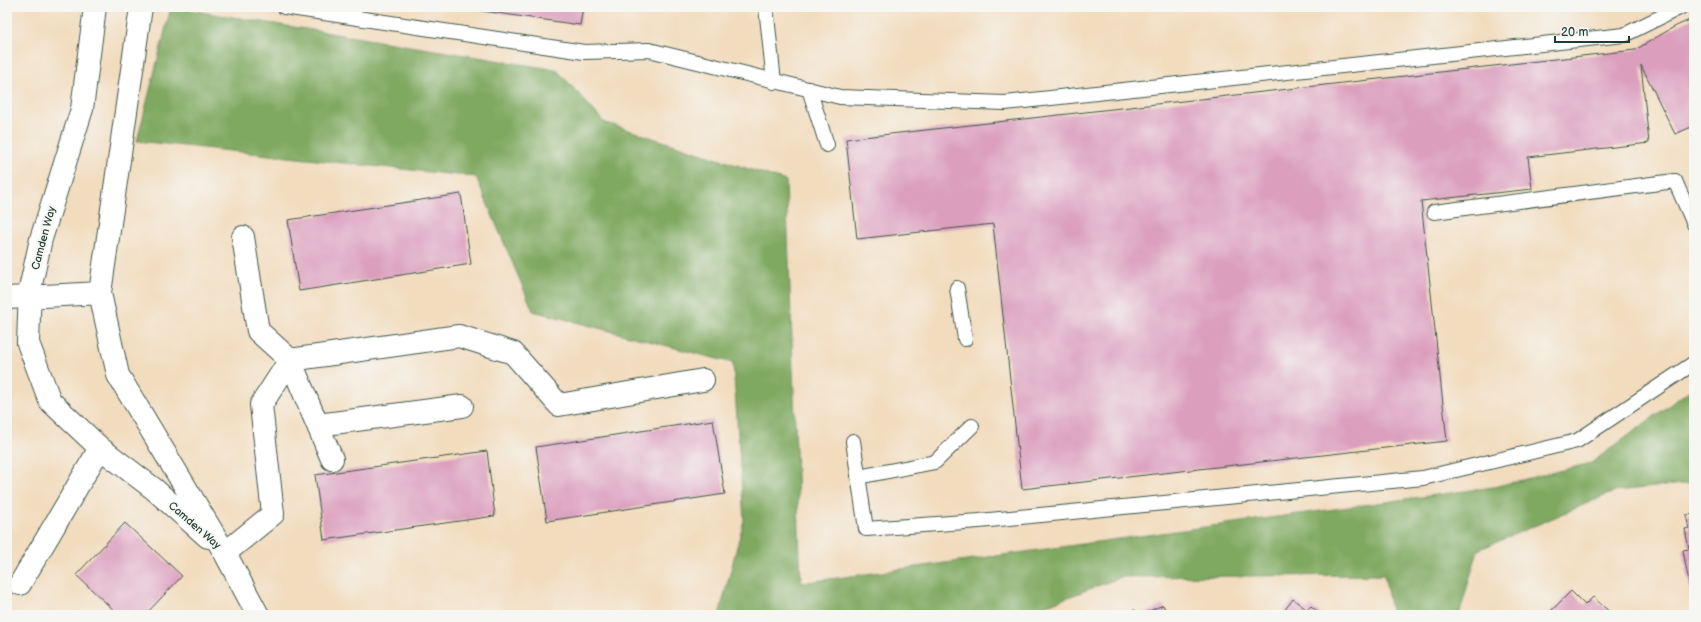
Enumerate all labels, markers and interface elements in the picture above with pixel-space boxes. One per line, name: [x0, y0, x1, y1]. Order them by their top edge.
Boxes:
scale bar: [1555, 18, 1629, 44]
text: 20 m: [1561, 25, 1588, 40]
street label: Camden Way: [29, 205, 58, 271]
street label: Camden Way: [166, 499, 224, 552]

